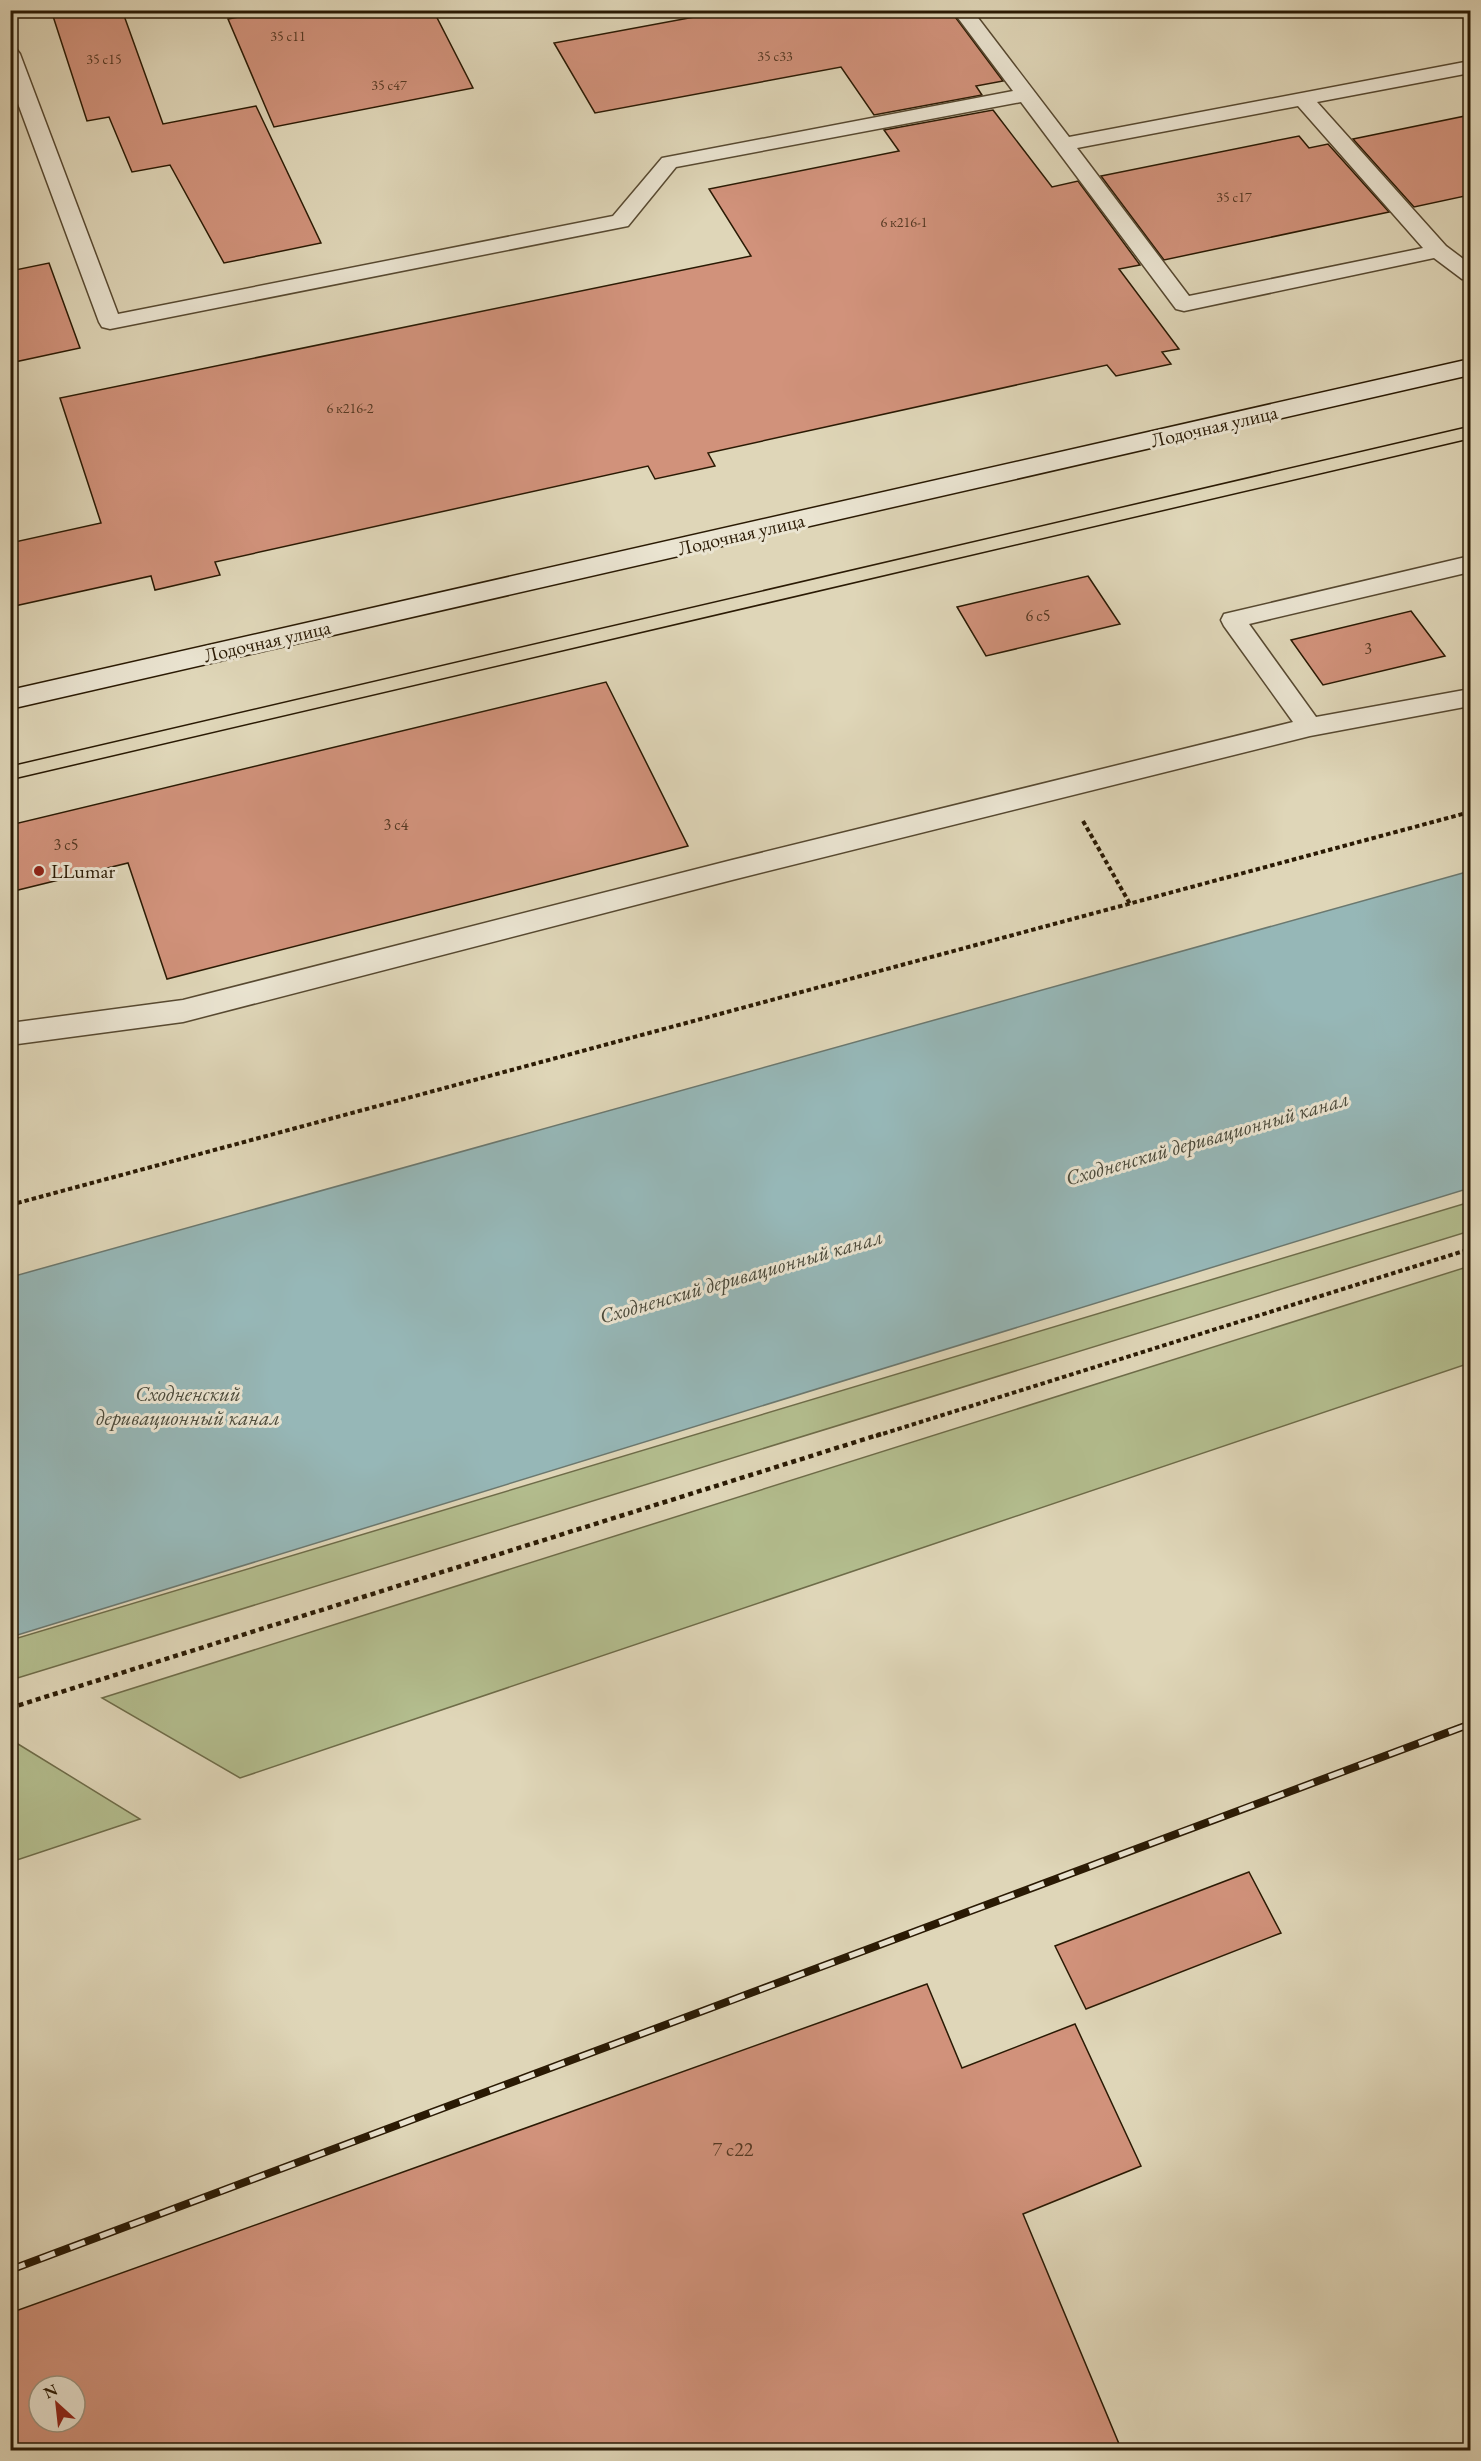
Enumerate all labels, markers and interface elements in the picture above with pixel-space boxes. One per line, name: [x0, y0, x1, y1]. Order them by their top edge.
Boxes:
house number: 35 с11: [270, 27, 306, 45]
house number: 35 с33: [757, 47, 793, 65]
house number: 35 с15: [86, 50, 122, 68]
house number: 35 с47: [371, 76, 407, 94]
house number: 35 с17: [1216, 188, 1252, 206]
house number: 6 к216-1: [881, 213, 927, 231]
house number: 6 к216-2: [327, 399, 374, 417]
street label: Лодочная улица: [1148, 399, 1280, 453]
street label: Лодочная улица: [675, 507, 807, 561]
house number: 6 с5: [1025, 605, 1051, 626]
street label: Лодочная улица: [201, 614, 333, 668]
house number: 3: [1364, 638, 1372, 659]
house number: 3 с4: [383, 814, 409, 835]
house number: 3 с5: [53, 834, 79, 855]
place label: LLumar: [51, 858, 115, 884]
marker: LLumar: [32, 864, 46, 878]
water label: Сходненский деривационный канал: [1062, 1085, 1352, 1191]
water label: Сходненский деривационный канал: [596, 1223, 886, 1329]
water label: Сходненский деривационный канал: [96, 1380, 280, 1431]
house number: 7 с22: [713, 2136, 754, 2162]
north arrow: [27, 2374, 87, 2434]
text: N: [40, 2379, 61, 2403]

